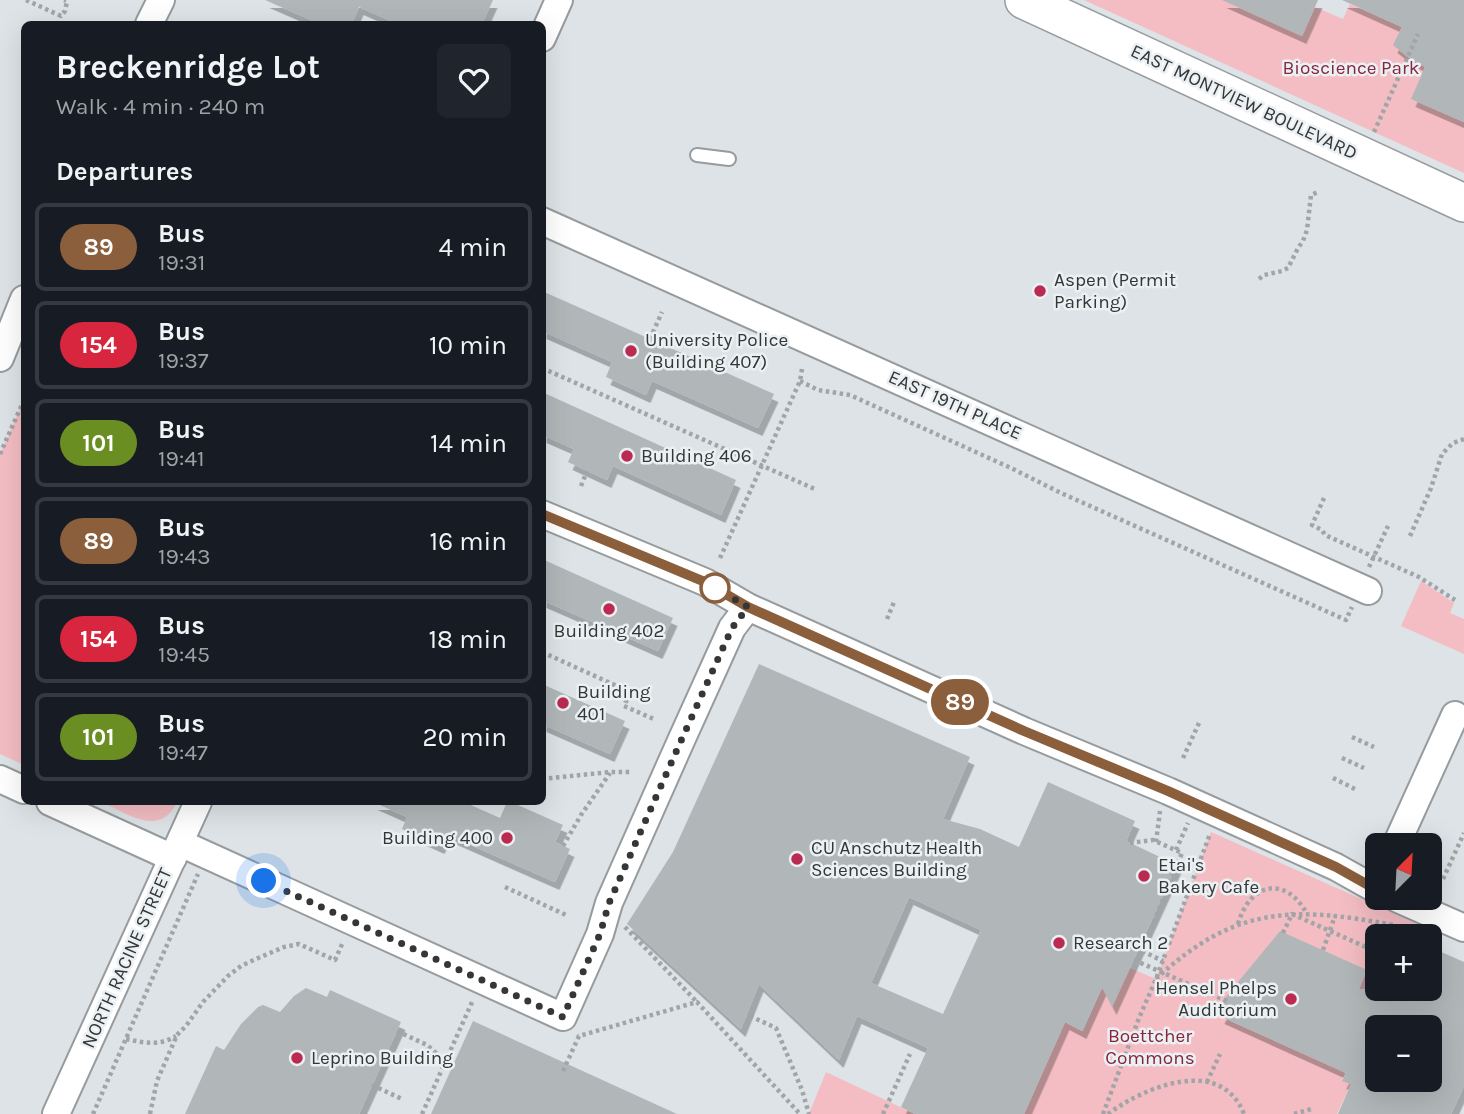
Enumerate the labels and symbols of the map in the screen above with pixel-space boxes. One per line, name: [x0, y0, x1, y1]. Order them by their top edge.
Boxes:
street label: EAST MONTVIEW BOULEVARD: [1127, 40, 1361, 164]
park label: Bioscience Park: [1282, 57, 1420, 79]
place label: Aspen (Permit Parking): [1054, 269, 1176, 313]
marker: Aspen (Permit Parking): [1032, 283, 1048, 299]
place label: University Police (Building 407): [645, 329, 788, 373]
marker: University Police (Building 407): [623, 343, 639, 359]
street label: EAST 19TH PLACE: [885, 366, 1025, 444]
place label: Building 406: [641, 445, 752, 467]
marker: Building 406: [619, 448, 635, 464]
unlabelled marker: [700, 573, 730, 603]
marker: Building 402: [601, 601, 617, 617]
place label: Building 402: [554, 620, 664, 642]
line badge: 89: [928, 679, 992, 725]
place label: Building 401: [577, 681, 651, 725]
marker: Building 401: [555, 695, 571, 711]
place label: Building 400: [382, 827, 493, 849]
marker: Building 400: [499, 830, 515, 846]
north arrow: [1365, 833, 1442, 910]
place label: CU Anschutz Health Sciences Building: [811, 837, 982, 881]
marker: CU Anschutz Health Sciences Building: [789, 851, 805, 867]
place label: Etai's Bakery Cafe: [1158, 854, 1259, 898]
your location: [246, 863, 281, 898]
street label: NORTH RACINE STREET: [77, 864, 177, 1051]
marker: Etai's Bakery Cafe: [1136, 868, 1152, 884]
place label: Research 2: [1073, 932, 1168, 954]
marker: Research 2: [1051, 935, 1067, 951]
place label: Hensel Phelps Auditorium: [1155, 977, 1277, 1021]
marker: Hensel Phelps Auditorium: [1283, 991, 1299, 1007]
park label: Boettcher Commons: [1105, 1025, 1195, 1069]
place label: Leprino Building: [311, 1047, 453, 1069]
marker: Leprino Building: [289, 1050, 305, 1066]

